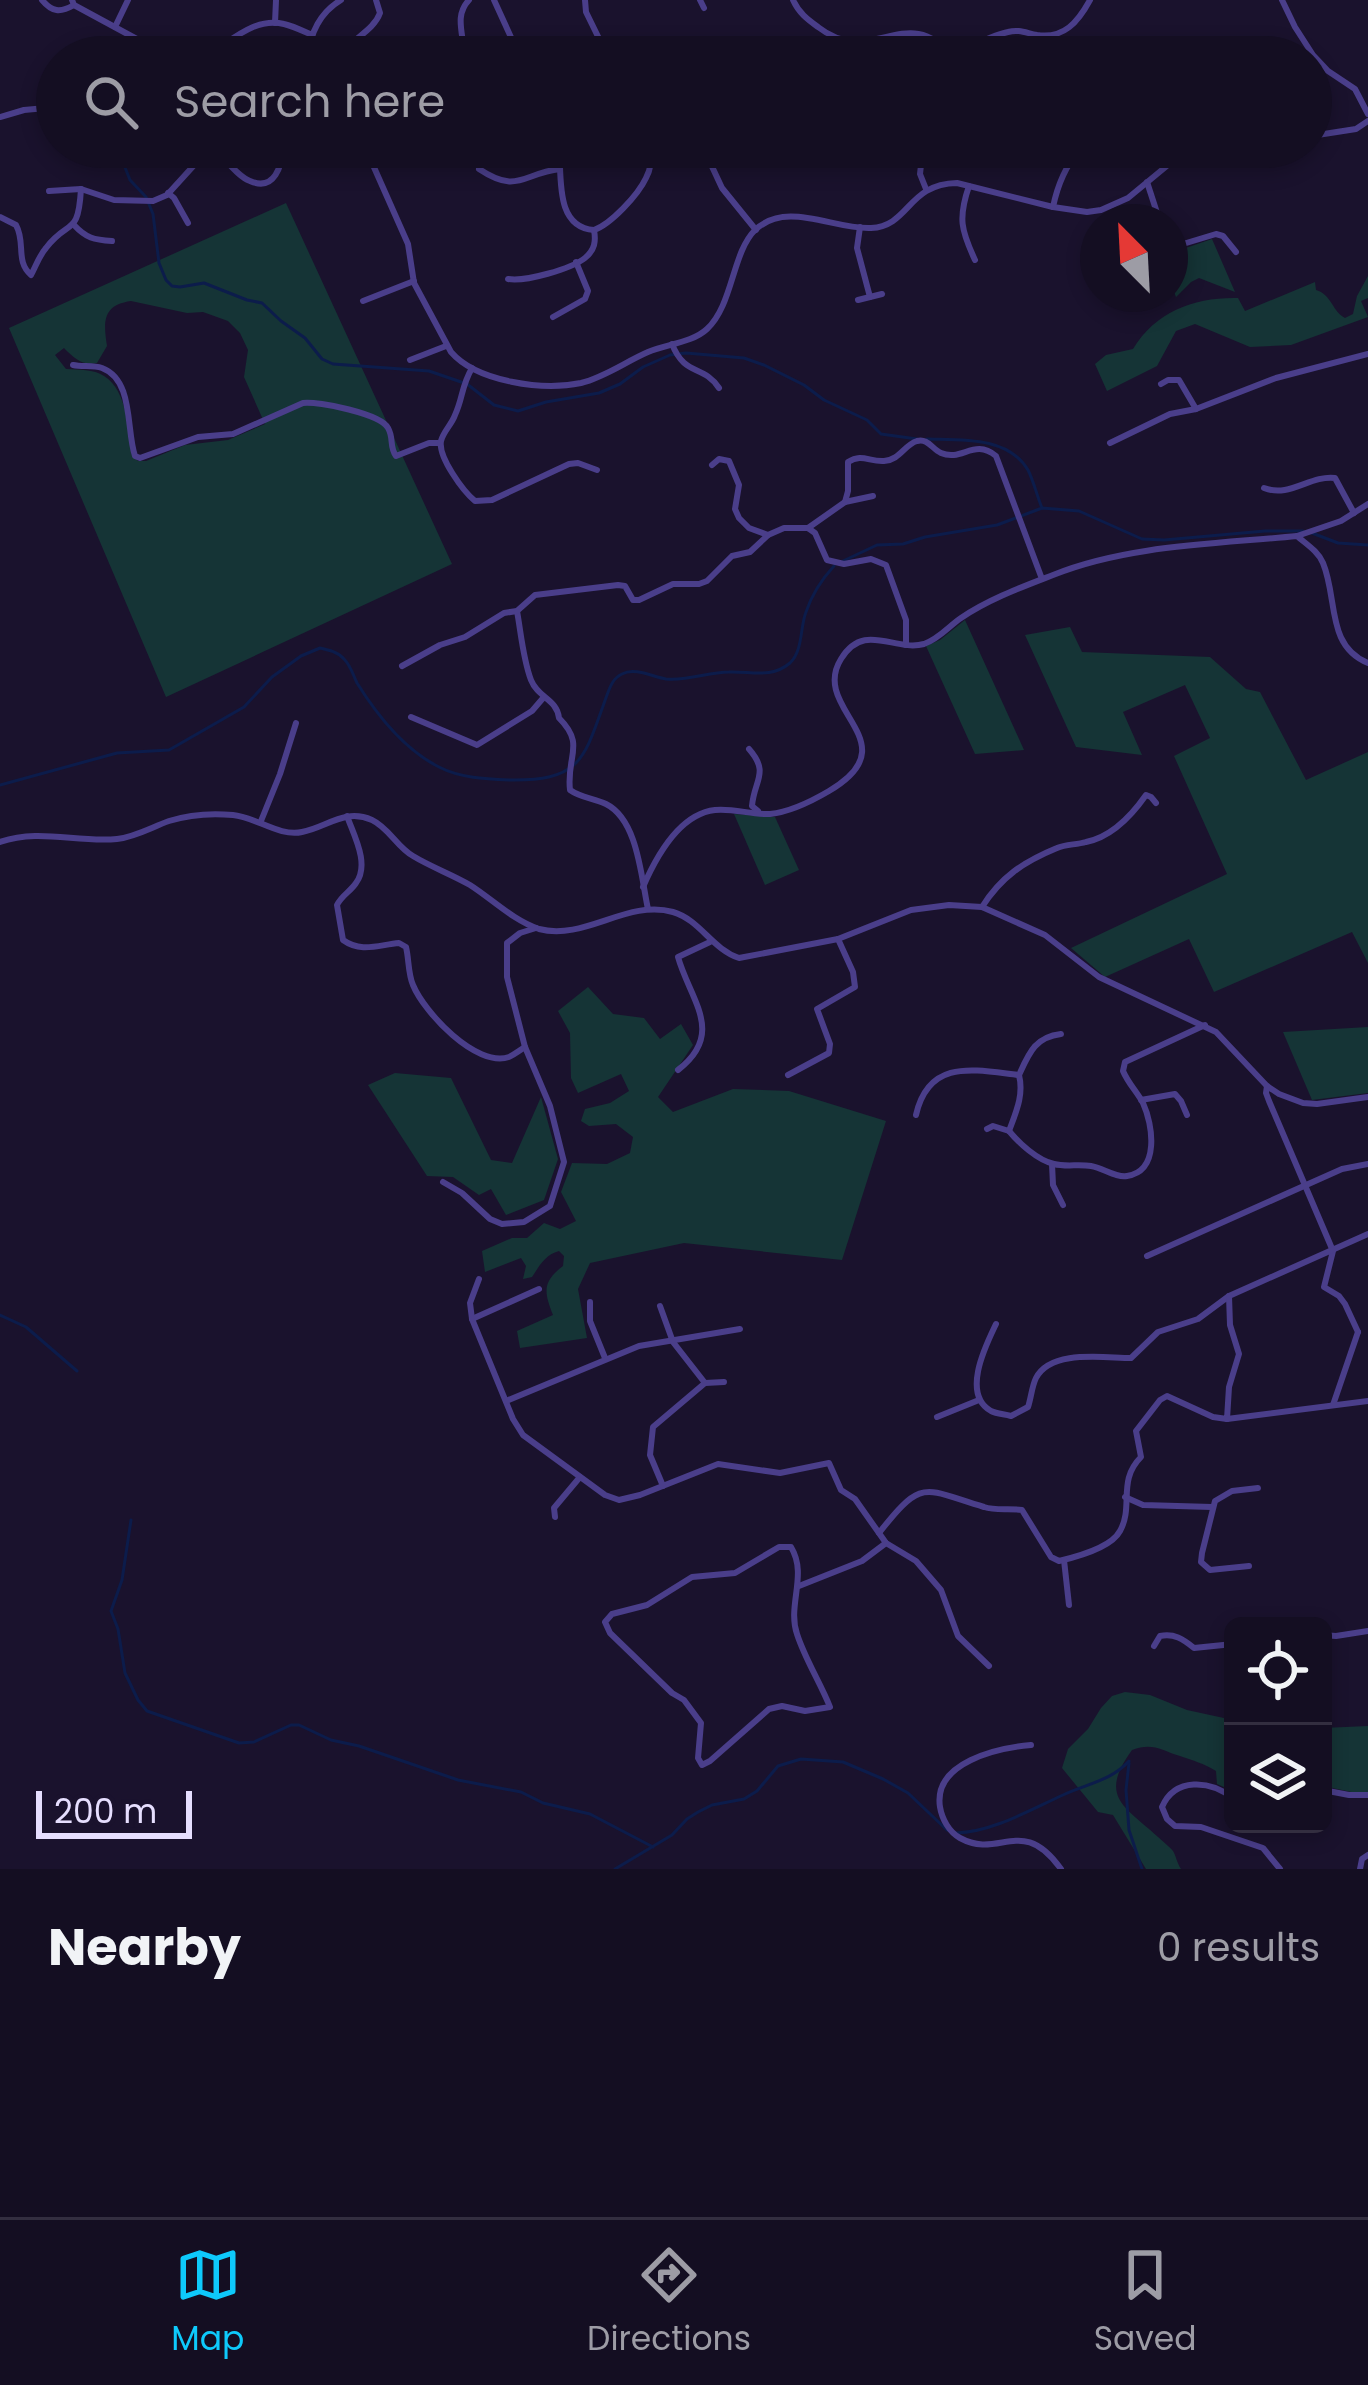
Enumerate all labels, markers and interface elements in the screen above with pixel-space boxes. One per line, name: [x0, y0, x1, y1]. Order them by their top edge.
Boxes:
search box: [36, 36, 1332, 168]
icon: search: [78, 69, 144, 135]
text: Search here: [174, 70, 445, 133]
north arrow: [1080, 204, 1188, 312]
map controls: [1224, 1617, 1332, 1833]
button: locate: [1224, 1617, 1332, 1725]
button: layers: [1224, 1725, 1332, 1833]
scale bar: [36, 1785, 192, 1838]
text: 200 m: [54, 1788, 157, 1835]
text: Nearby: [48, 1911, 241, 1983]
text: 0 results: [1157, 1920, 1320, 1975]
tab: Map: [171, 2242, 244, 2364]
tab: Directions: [587, 2242, 751, 2364]
tab: Saved: [1094, 2242, 1197, 2364]

